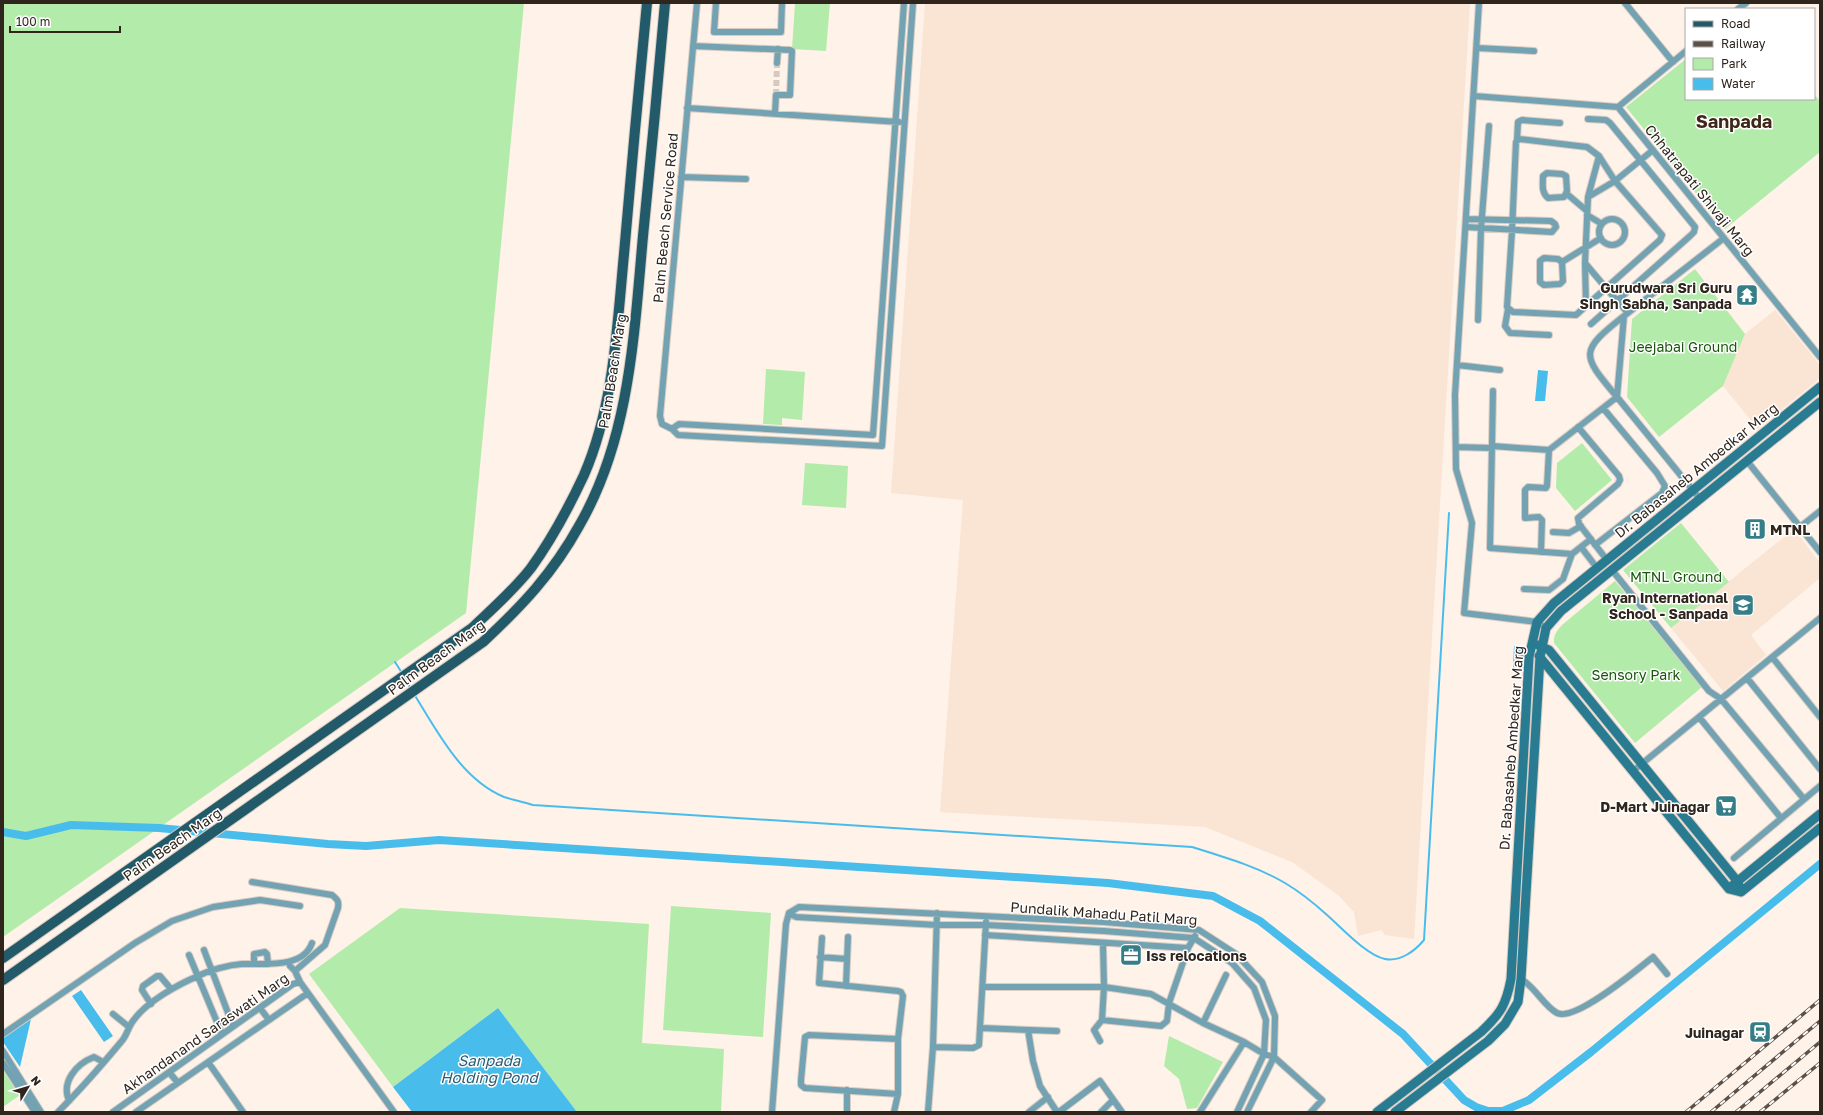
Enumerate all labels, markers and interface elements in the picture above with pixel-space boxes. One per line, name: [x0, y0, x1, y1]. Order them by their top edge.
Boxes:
scale bar: [10, 8, 120, 34]
legend: [1685, 8, 1815, 100]
text: 100 m: [16, 14, 50, 29]
text: Road: [1721, 16, 1750, 31]
text: Railway: [1721, 36, 1766, 51]
text: Park: [1721, 56, 1747, 71]
text: Water: [1721, 76, 1755, 91]
district label: Sanpada: [1696, 110, 1772, 132]
street label: Chhatrapati Shivaji Marg: [1642, 121, 1758, 259]
street label: Palm Beach Service Road: [649, 132, 681, 304]
place label: Gurudwara Sri Guru Singh Sabha, Sanpada: [1580, 279, 1732, 312]
temple icon: Gurudwara Sri Guru Singh Sabha, Sanpada: [1734, 282, 1760, 308]
street label: Palm Beach Marg: [595, 312, 629, 430]
park label: Jeejabai Ground: [1629, 338, 1737, 355]
street label: Dr. Babasaheb Ambedkar Marg: [1611, 399, 1781, 541]
building icon: MTNL: [1742, 516, 1768, 542]
place label: MTNL: [1770, 521, 1810, 538]
park label: MTNL Ground: [1630, 568, 1722, 585]
place label: Ryan International School - Sanpada: [1602, 589, 1728, 622]
school or university icon: Ryan International School - Sanpada: [1730, 592, 1756, 618]
street label: Palm Beach Marg: [384, 616, 488, 698]
street label: Dr. Babasaheb Ambedkar Marg: [1495, 645, 1527, 851]
park label: Sensory Park: [1591, 666, 1681, 683]
supermarket icon: D-Mart Juinagar: [1713, 793, 1739, 819]
place label: D-Mart Juinagar: [1600, 798, 1711, 815]
street label: Palm Beach Marg: [119, 804, 225, 884]
street label: Pundalik Mahadu Patil Marg: [1010, 898, 1198, 928]
office icon: Iss relocations: [1118, 942, 1144, 968]
place label: Iss relocations: [1146, 947, 1247, 964]
street label: Akhandanand Saraswati Marg: [119, 969, 291, 1097]
station icon: Juinagar: [1747, 1019, 1773, 1045]
place label: Juinagar: [1685, 1024, 1745, 1041]
water label: Sanpada Holding Pond: [440, 1051, 540, 1087]
north arrow: [8, 1067, 48, 1107]
text: N: [29, 1073, 44, 1088]

